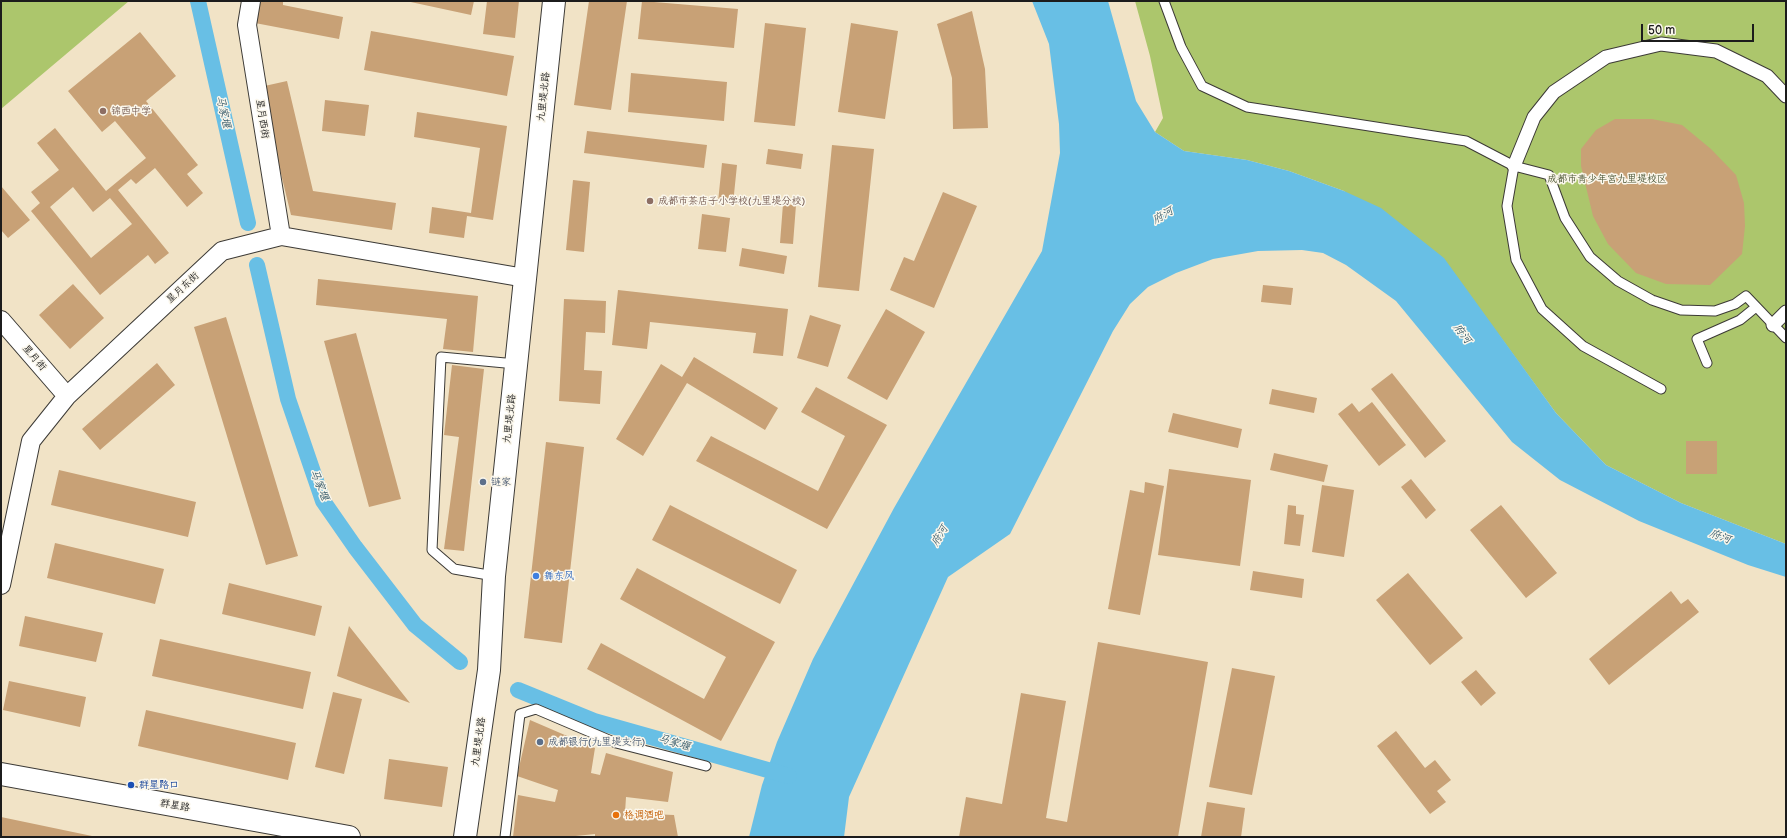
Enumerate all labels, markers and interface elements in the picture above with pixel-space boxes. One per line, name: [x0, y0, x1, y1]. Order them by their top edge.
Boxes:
scale bar: [1643, 16, 1756, 42]
text: 50 m: [1648, 23, 1675, 38]
street label: 九里堤北路: [535, 72, 553, 122]
water label: 马家堰: [213, 94, 233, 130]
street label: 星月西街: [253, 98, 271, 140]
place label: 锦西中学: [111, 105, 151, 117]
marker: 锦西中学: [98, 106, 108, 116]
park label: 成都市青少年宫九里堤校区: [1547, 173, 1667, 185]
place label: 成都市茶店子小学校(九里堤分校): [658, 195, 805, 207]
marker: 成都市茶店子小学校(九里堤分校): [645, 196, 655, 206]
water label: 府河: [1150, 205, 1176, 227]
street label: 星月东街: [164, 270, 202, 306]
water label: 府河: [1450, 321, 1474, 347]
street label: 星月街: [20, 343, 48, 373]
street label: 九里堤北路: [501, 394, 519, 444]
water label: 马家堰: [307, 467, 331, 503]
place label: 链家: [491, 476, 511, 488]
marker: 链家: [478, 477, 488, 487]
water label: 府河: [929, 523, 951, 549]
water label: 府河: [1707, 527, 1733, 547]
place label: 舞东风: [544, 570, 574, 582]
marker: 舞东风: [531, 571, 541, 581]
street label: 九里堤北路: [470, 716, 488, 768]
water label: 马家堰: [656, 732, 692, 754]
place label: 成都银行(九里堤支行): [548, 736, 645, 748]
marker: 成都银行(九里堤支行): [535, 737, 545, 747]
place label: 群星路口: [139, 779, 179, 791]
marker: 群星路口: [126, 780, 136, 790]
street label: 群星路: [159, 797, 191, 815]
place label: 格调酒吧: [624, 809, 664, 821]
marker: 格调酒吧: [611, 810, 621, 820]

